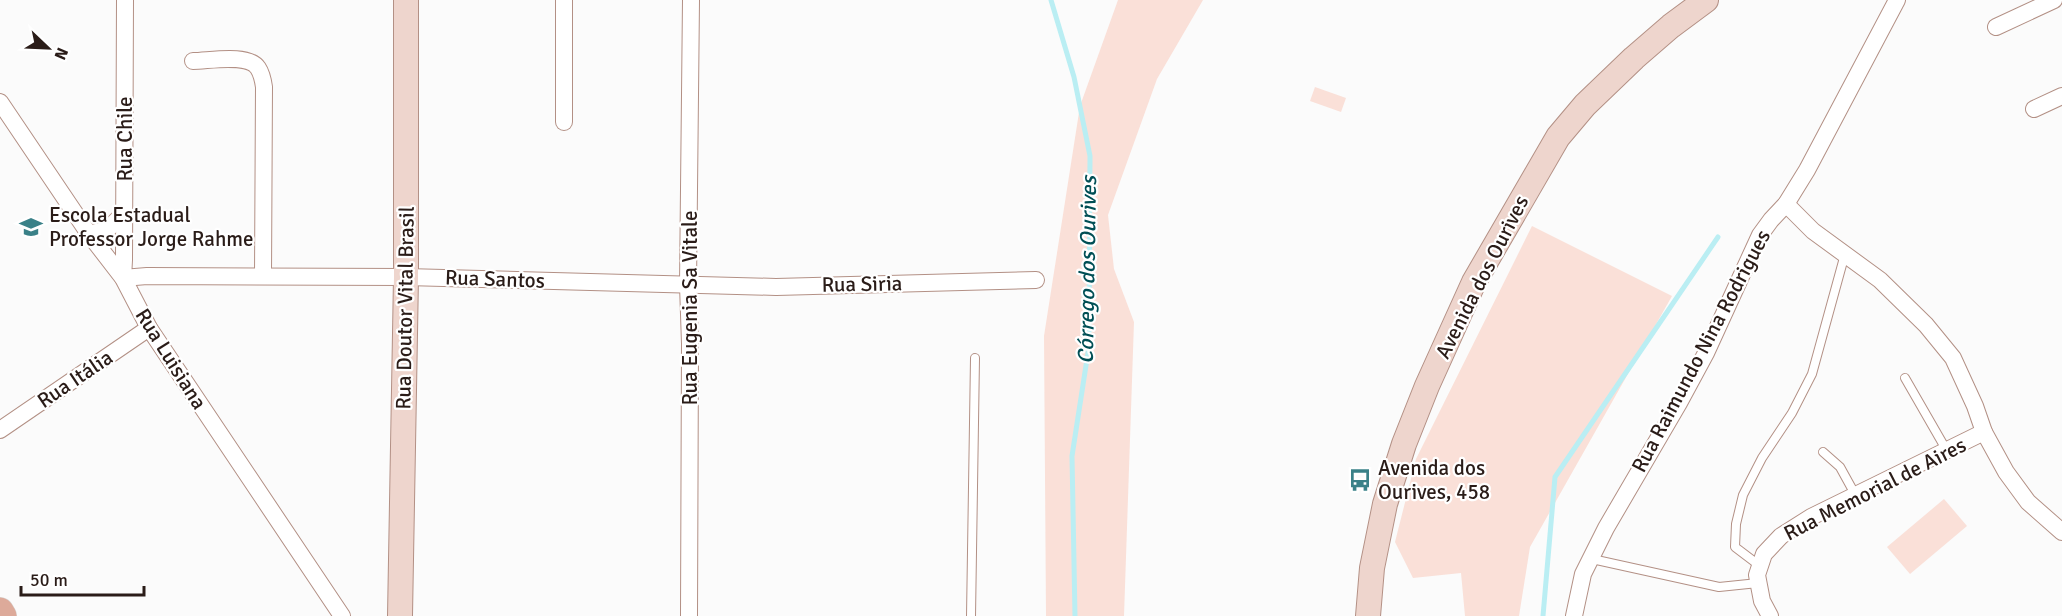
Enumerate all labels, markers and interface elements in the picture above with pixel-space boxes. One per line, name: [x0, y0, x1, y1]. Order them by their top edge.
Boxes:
north arrow: [18, 18, 78, 78]
text: N: [50, 44, 72, 63]
street label: Rua Chile: [112, 96, 138, 182]
water label: Córrego dos Ourives: [1072, 173, 1102, 364]
street label: Avenida dos Ourives: [1430, 191, 1534, 363]
place label: Escola Estadual Professor Jorge Rahme: [49, 202, 254, 252]
street label: Rua Doutor Vital Brasil: [390, 206, 420, 410]
street label: Rua Eugenia Sa Vitale: [677, 210, 703, 406]
school or university icon: Escola Estadual Professor Jorge Rahme: [18, 214, 44, 240]
street label: Rua Raimundo Nina Rodrigues: [1626, 225, 1776, 477]
street label: Rua Santos: [445, 264, 545, 294]
street label: Rua Siria: [821, 270, 903, 298]
street label: Rua Luisiana: [130, 304, 212, 414]
street label: Rua Itália: [32, 344, 118, 414]
street label: Rua Memorial de Aires: [1780, 432, 1970, 546]
place label: Avenida dos Ourives, 458: [1378, 455, 1490, 505]
bus stop icon: Avenida dos Ourives, 458: [1347, 467, 1373, 493]
scale bar: [21, 559, 144, 597]
text: 50 m: [30, 569, 68, 591]

